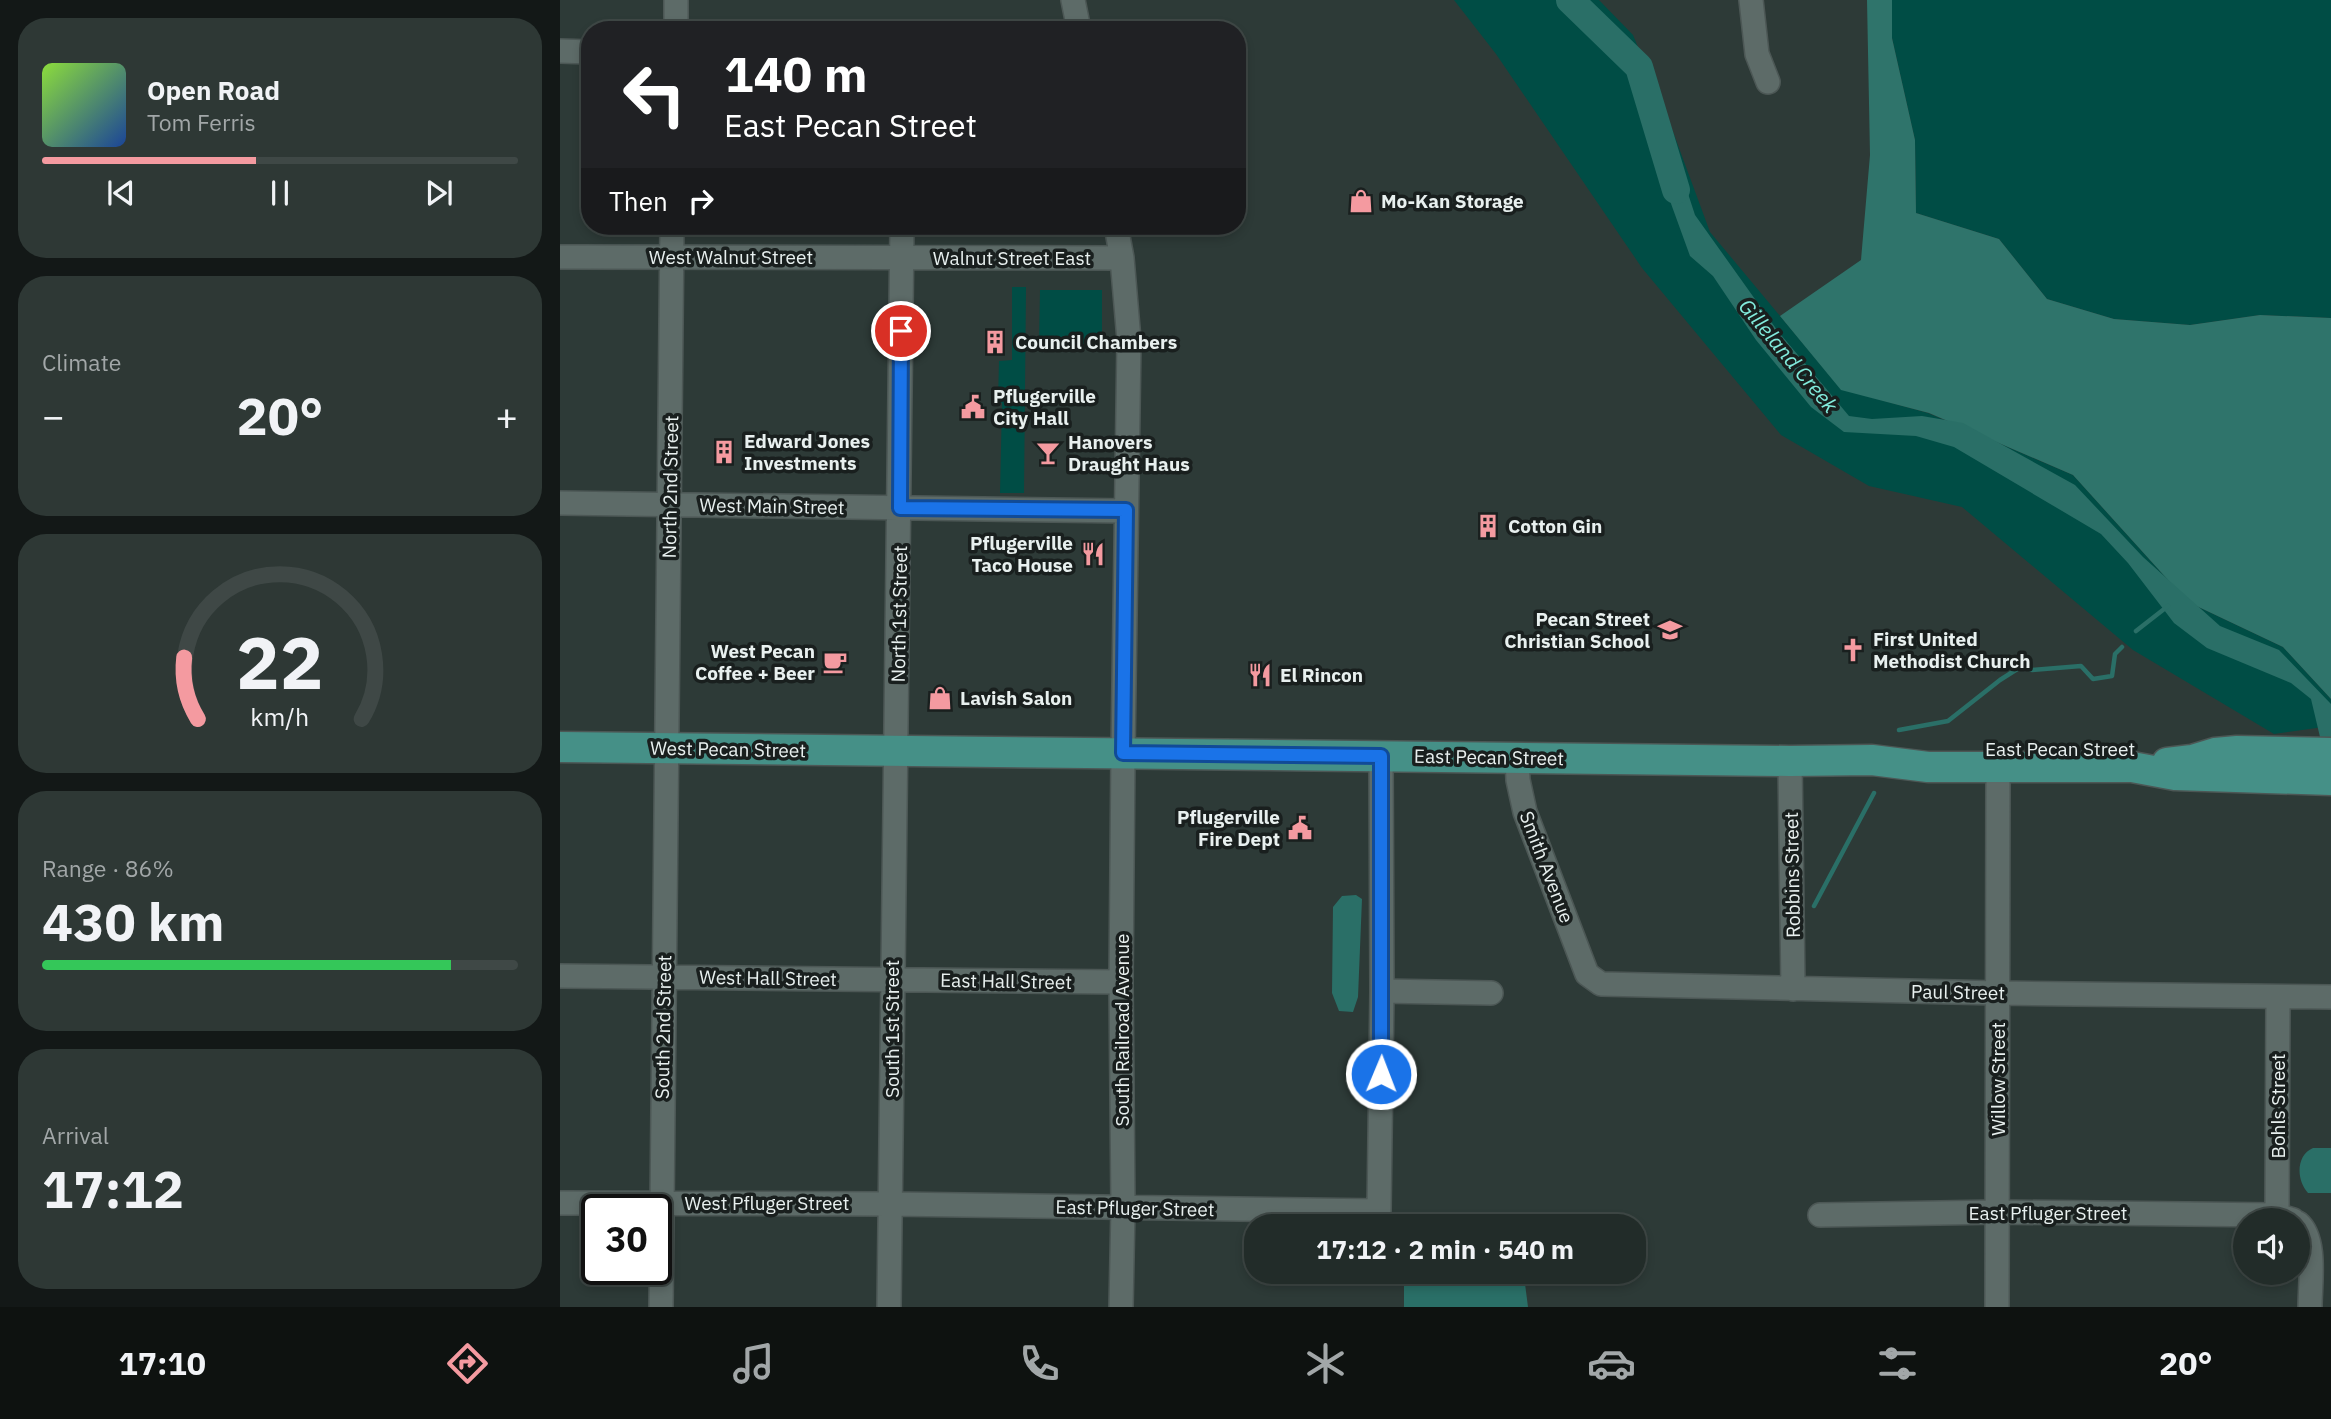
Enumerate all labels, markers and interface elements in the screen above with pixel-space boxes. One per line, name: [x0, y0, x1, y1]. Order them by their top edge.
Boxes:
text: 140 m: [724, 42, 868, 105]
icon: left: [609, 49, 700, 140]
text: Open Road: [147, 73, 280, 107]
text: East Pecan Street: [724, 104, 977, 146]
text: Tom Ferris: [147, 107, 256, 137]
icon: previous: [102, 174, 140, 212]
icon: pause: [261, 174, 299, 212]
icon: next: [420, 174, 458, 212]
icon: right: [682, 182, 720, 220]
text: Then: [609, 184, 668, 218]
shop icon: Mo-Kan Storage: [1347, 187, 1375, 215]
place label: Mo-Kan Storage: [1381, 189, 1524, 213]
street label: West Walnut Street: [649, 245, 813, 269]
street label: Walnut Street East: [933, 246, 1091, 270]
water label: Gilleland Creek: [1733, 293, 1845, 419]
pin: [871, 301, 931, 361]
icon: arrive: [882, 312, 920, 350]
building icon: Council Chambers: [981, 328, 1009, 356]
place label: Council Chambers: [1015, 330, 1177, 354]
text: Climate: [42, 347, 121, 377]
text: 20°: [237, 382, 323, 449]
place label: Pflugerville City Hall: [993, 384, 1096, 430]
text: −: [42, 391, 65, 440]
text: +: [495, 391, 518, 440]
public building icon: Pflugerville City Hall: [959, 393, 987, 421]
street label: North 2nd Street: [657, 415, 683, 559]
place label: Edward Jones Investments: [744, 429, 870, 475]
place label: Hanovers Draught Haus: [1068, 430, 1190, 476]
building icon: Edward Jones Investments: [710, 438, 738, 466]
bar icon: Hanovers Draught Haus: [1034, 439, 1062, 467]
street label: West Main Street: [699, 493, 845, 519]
building icon: Cotton Gin: [1474, 512, 1502, 540]
place label: Cotton Gin: [1508, 514, 1602, 538]
place label: Pflugerville Taco House: [970, 531, 1073, 577]
restaurant icon: Pflugerville Taco House: [1079, 540, 1107, 568]
street label: North 1st Street: [886, 545, 912, 683]
place label: Pecan Street Christian School: [1504, 607, 1650, 653]
text: 22: [236, 615, 324, 710]
school or university icon: Pecan Street Christian School: [1656, 616, 1684, 644]
place label: First United Methodist Church: [1873, 627, 2030, 673]
church icon: First United Methodist Church: [1839, 636, 1867, 664]
place label: West Pecan Coffee + Beer: [695, 639, 815, 685]
cafe icon: West Pecan Coffee + Beer: [821, 648, 849, 676]
restaurant icon: El Rincon: [1246, 661, 1274, 689]
place label: El Rincon: [1280, 663, 1363, 687]
shop icon: Lavish Salon: [926, 684, 954, 712]
place label: Lavish Salon: [960, 686, 1072, 710]
text: km/h: [251, 700, 309, 733]
street label: West Pecan Street: [650, 736, 806, 762]
street label: East Pecan Street: [1985, 737, 2135, 761]
street label: East Pecan Street: [1414, 744, 1564, 770]
place label: Pflugerville Fire Dept: [1177, 805, 1280, 851]
street label: Smith Avenue: [1515, 808, 1579, 926]
street label: Robbins Street: [1779, 812, 1805, 938]
public building icon: Pflugerville Fire Dept: [1286, 814, 1314, 842]
text: Range · 86%: [42, 853, 174, 883]
text: 430 km: [42, 888, 224, 955]
street label: South Railroad Avenue: [1110, 933, 1134, 1127]
street label: South 2nd Street: [650, 955, 676, 1099]
street label: South 1st Street: [880, 960, 904, 1098]
street label: West Hall Street: [699, 965, 837, 991]
street label: East Hall Street: [940, 968, 1072, 994]
street label: Paul Street: [1911, 979, 2005, 1005]
street label: Willow Street: [1986, 1022, 2010, 1136]
position arrow: [1344, 1037, 1418, 1111]
street label: Bohls Street: [2266, 1054, 2290, 1158]
text: Arrival: [42, 1120, 109, 1150]
text: 17:12: [42, 1155, 184, 1222]
street label: West Pfluger Street: [685, 1191, 849, 1215]
speed limit sign: 30: [581, 1194, 672, 1285]
street label: East Pfluger Street: [1055, 1195, 1215, 1221]
street label: East Pfluger Street: [1968, 1201, 2128, 1225]
map controls: [2233, 1208, 2310, 1285]
button: sound: [2233, 1208, 2310, 1285]
text: 17:12 · 2 min · 540 m: [1316, 1232, 1574, 1266]
icon: directions: [443, 1339, 492, 1388]
icon: music: [729, 1339, 778, 1388]
icon: phone: [1015, 1339, 1064, 1388]
icon: climate: [1301, 1339, 1350, 1388]
icon: car: [1587, 1339, 1636, 1388]
icon: filters: [1873, 1339, 1922, 1388]
text: 17:10: [119, 1342, 206, 1384]
text: 20°: [2159, 1342, 2212, 1384]

